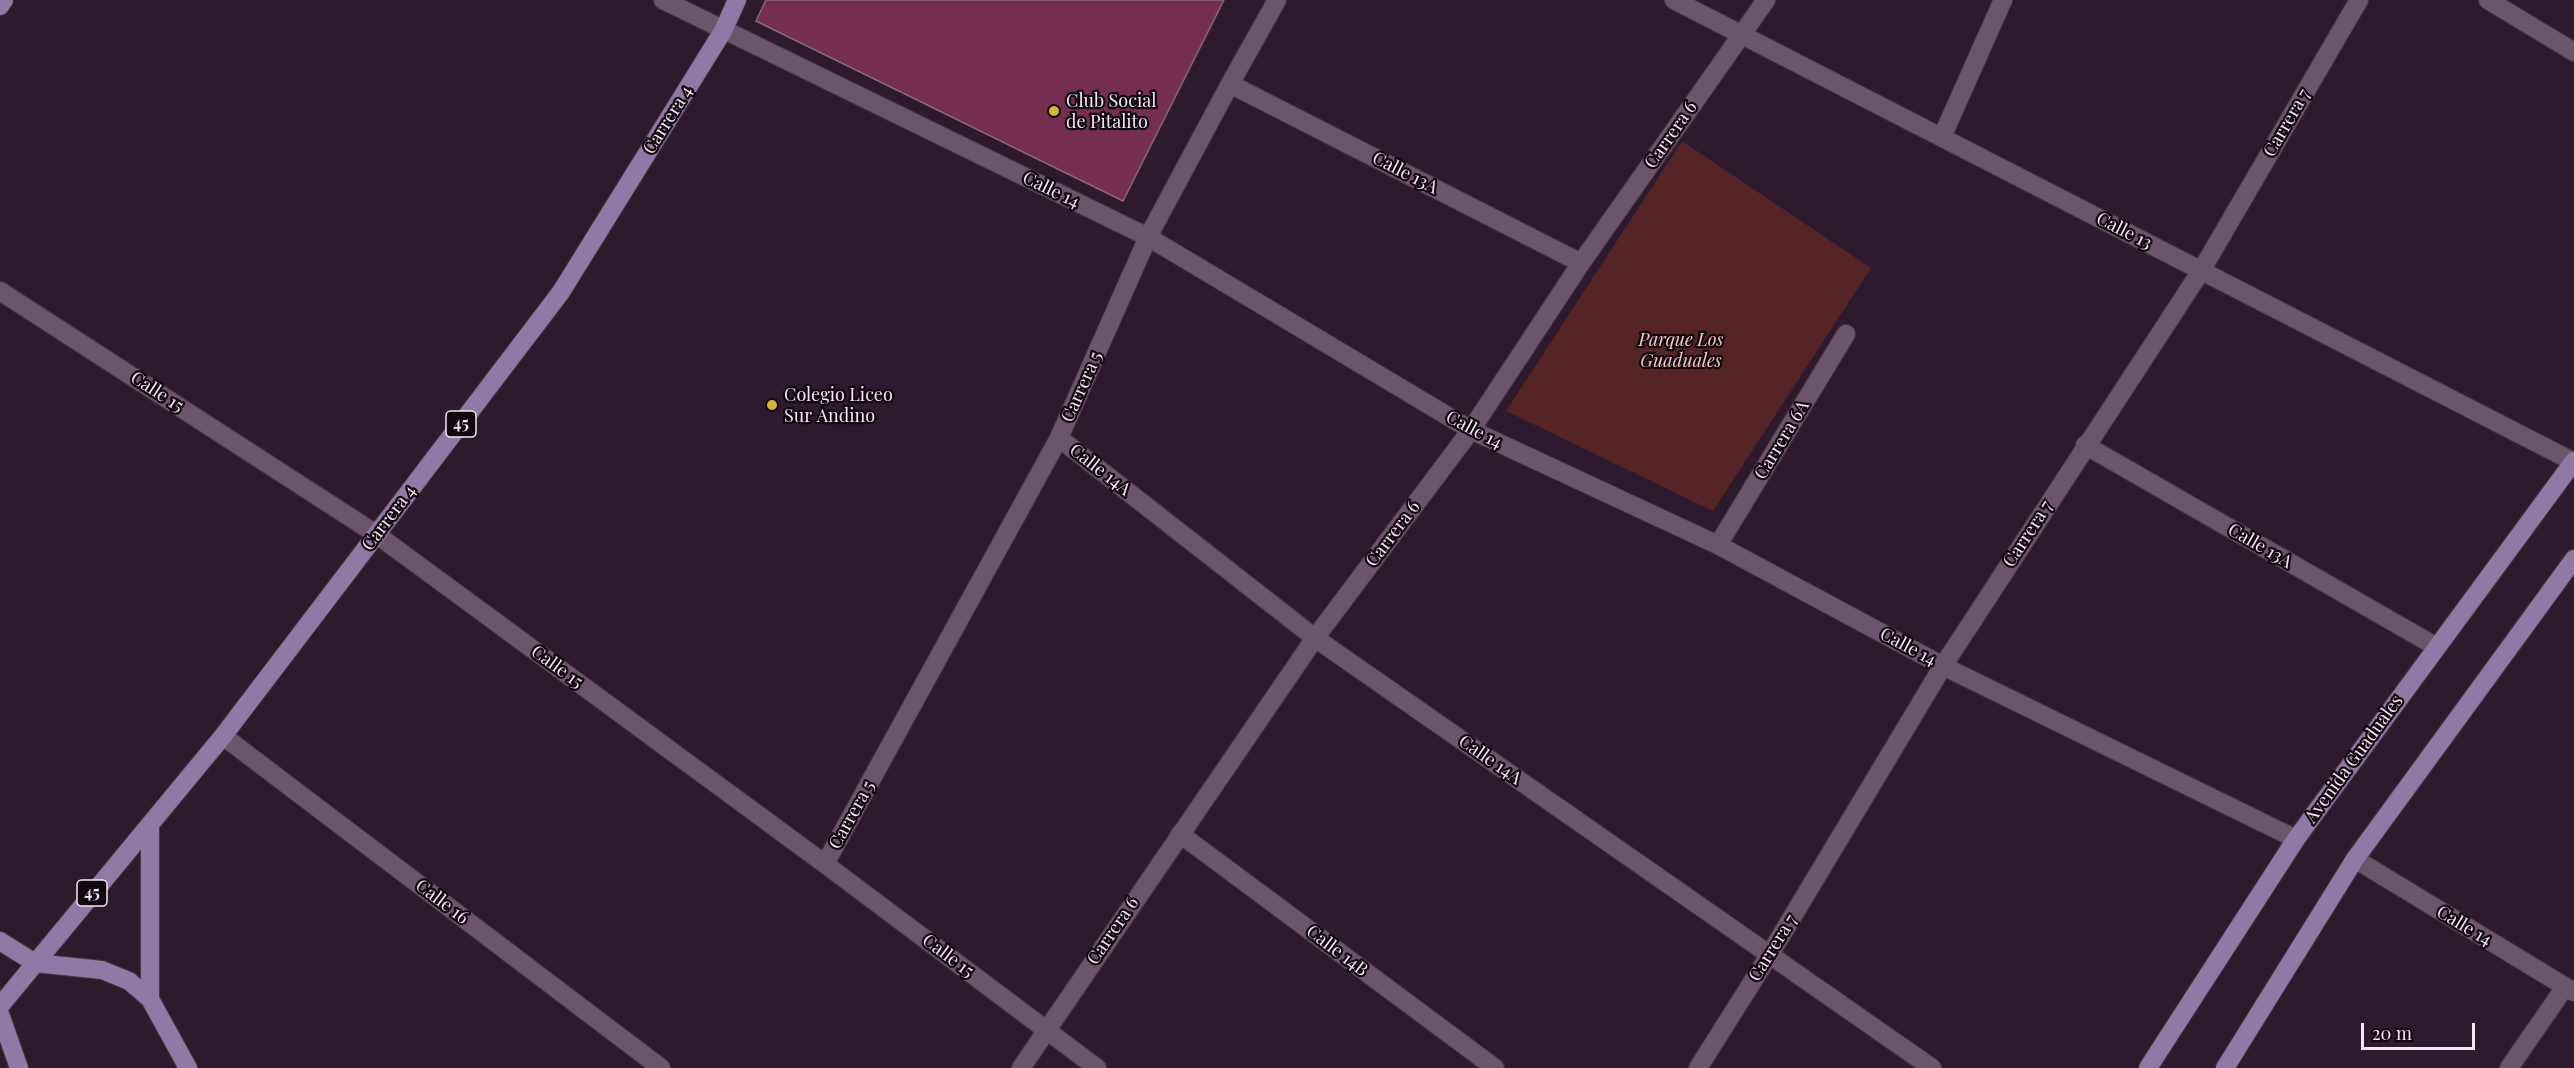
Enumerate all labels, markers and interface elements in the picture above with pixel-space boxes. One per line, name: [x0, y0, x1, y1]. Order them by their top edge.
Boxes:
street label: Carrera 4: [639, 82, 697, 158]
street label: Carrera 7: [2259, 85, 2315, 161]
place label: Club Social de Pitalito: [1066, 90, 1156, 132]
street label: Carrera 6: [1640, 97, 1702, 173]
marker: Club Social de Pitalito: [1047, 104, 1061, 118]
street label: Calle 13A: [1369, 147, 1441, 199]
street label: Calle 14: [1019, 167, 1083, 213]
street label: Calle 13: [2093, 208, 2155, 254]
park label: Parque Los Guaduales: [1639, 329, 1723, 372]
street label: Carrera 5: [1057, 348, 1107, 426]
street label: Calle 15: [126, 367, 188, 417]
place label: Colegio Liceo Sur Andino: [784, 384, 893, 426]
street label: Carrera 6A: [1750, 397, 1814, 483]
marker: Colegio Liceo Sur Andino: [765, 398, 779, 412]
street label: Calle 14: [1442, 406, 1506, 454]
road number: 45: [446, 411, 476, 437]
street label: Calle 14A: [1065, 439, 1135, 501]
street label: Carrera 4: [357, 481, 421, 555]
street label: Carrera 6: [1361, 497, 1425, 571]
street label: Carrera 7: [1999, 497, 2057, 571]
street label: Calle 13A: [2224, 519, 2296, 573]
street label: Calle 14: [1876, 623, 1940, 671]
street label: Calle 15: [527, 641, 587, 693]
street label: Avenida Guaduales: [2300, 691, 2408, 827]
street label: Calle 14A: [1454, 731, 1526, 789]
street label: Carrera 5: [824, 777, 880, 853]
street label: Calle 16: [411, 875, 473, 929]
road number: 45: [77, 880, 107, 906]
street label: Carrera 6: [1083, 893, 1143, 969]
street label: Calle 14: [2432, 901, 2496, 951]
street label: Carrera 7: [1744, 911, 1802, 985]
street label: Calle 14B: [1302, 921, 1372, 981]
street label: Calle 15: [918, 930, 978, 982]
scale bar: [2364, 1011, 2478, 1049]
text: 20 m: [2372, 1021, 2412, 1045]

